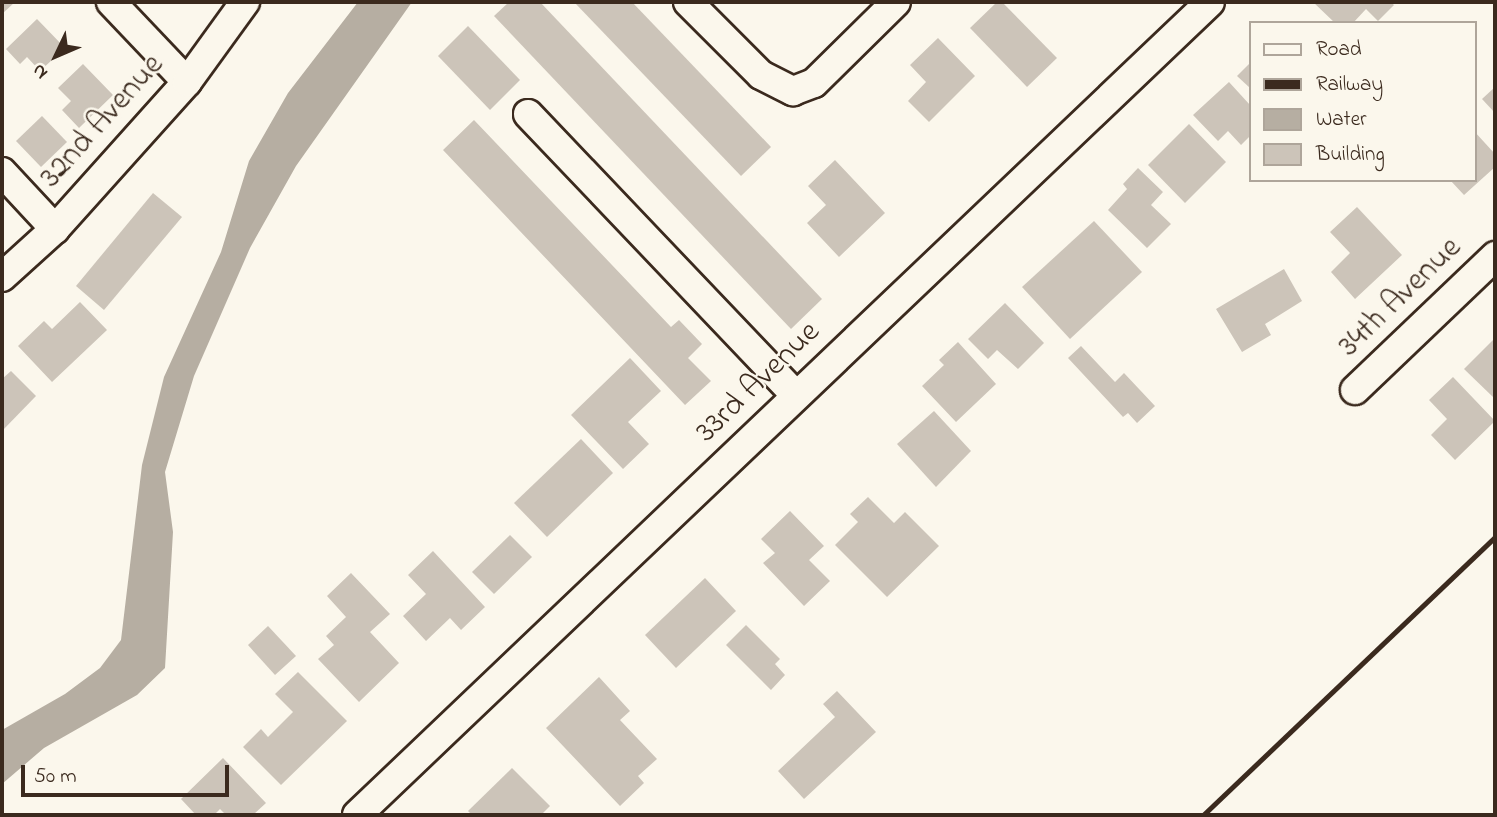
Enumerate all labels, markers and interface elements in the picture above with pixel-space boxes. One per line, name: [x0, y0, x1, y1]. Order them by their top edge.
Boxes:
north arrow: [21, 21, 91, 91]
legend: [1248, 21, 1476, 182]
text: Road: [1316, 35, 1362, 65]
street label: 32nd Avenue: [33, 47, 173, 197]
text: N: [26, 57, 55, 85]
text: Railway: [1316, 70, 1383, 100]
text: Water: [1316, 105, 1367, 135]
text: Building: [1316, 140, 1385, 170]
street label: 34th Avenue: [1332, 230, 1470, 366]
street label: 33rd Avenue: [689, 314, 829, 452]
scale bar: [24, 750, 233, 794]
text: 50 m: [34, 762, 77, 792]

